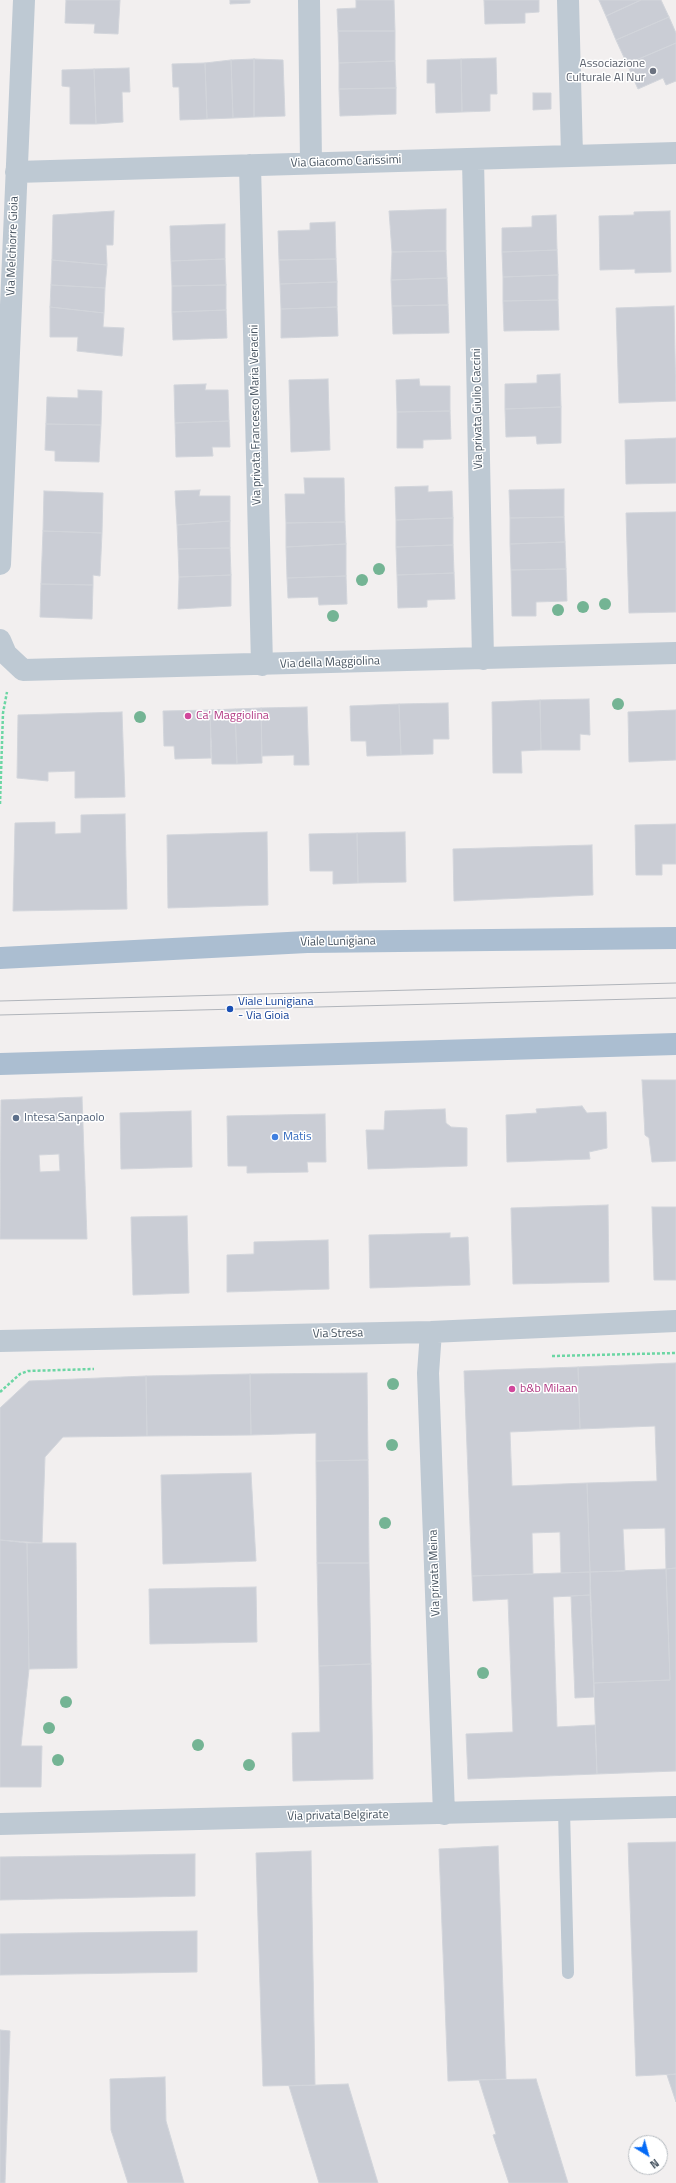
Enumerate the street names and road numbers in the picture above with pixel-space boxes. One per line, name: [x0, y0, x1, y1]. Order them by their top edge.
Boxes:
street label: Via Giacomo Carissimi: [290, 153, 402, 171]
street label: Via Melchiorre Gioia: [4, 196, 22, 296]
street label: Via privata Francesco Maria Veracini: [247, 324, 265, 506]
street label: Via privata Giulio Caccini: [470, 348, 486, 470]
street label: Via della Maggiolina: [280, 654, 380, 672]
street label: Viale Lunigiana: [300, 934, 376, 950]
street label: Via Stresa: [313, 1326, 363, 1342]
street label: Via privata Meina: [426, 1529, 444, 1617]
street label: Via privata Belgirate: [287, 1808, 389, 1824]

